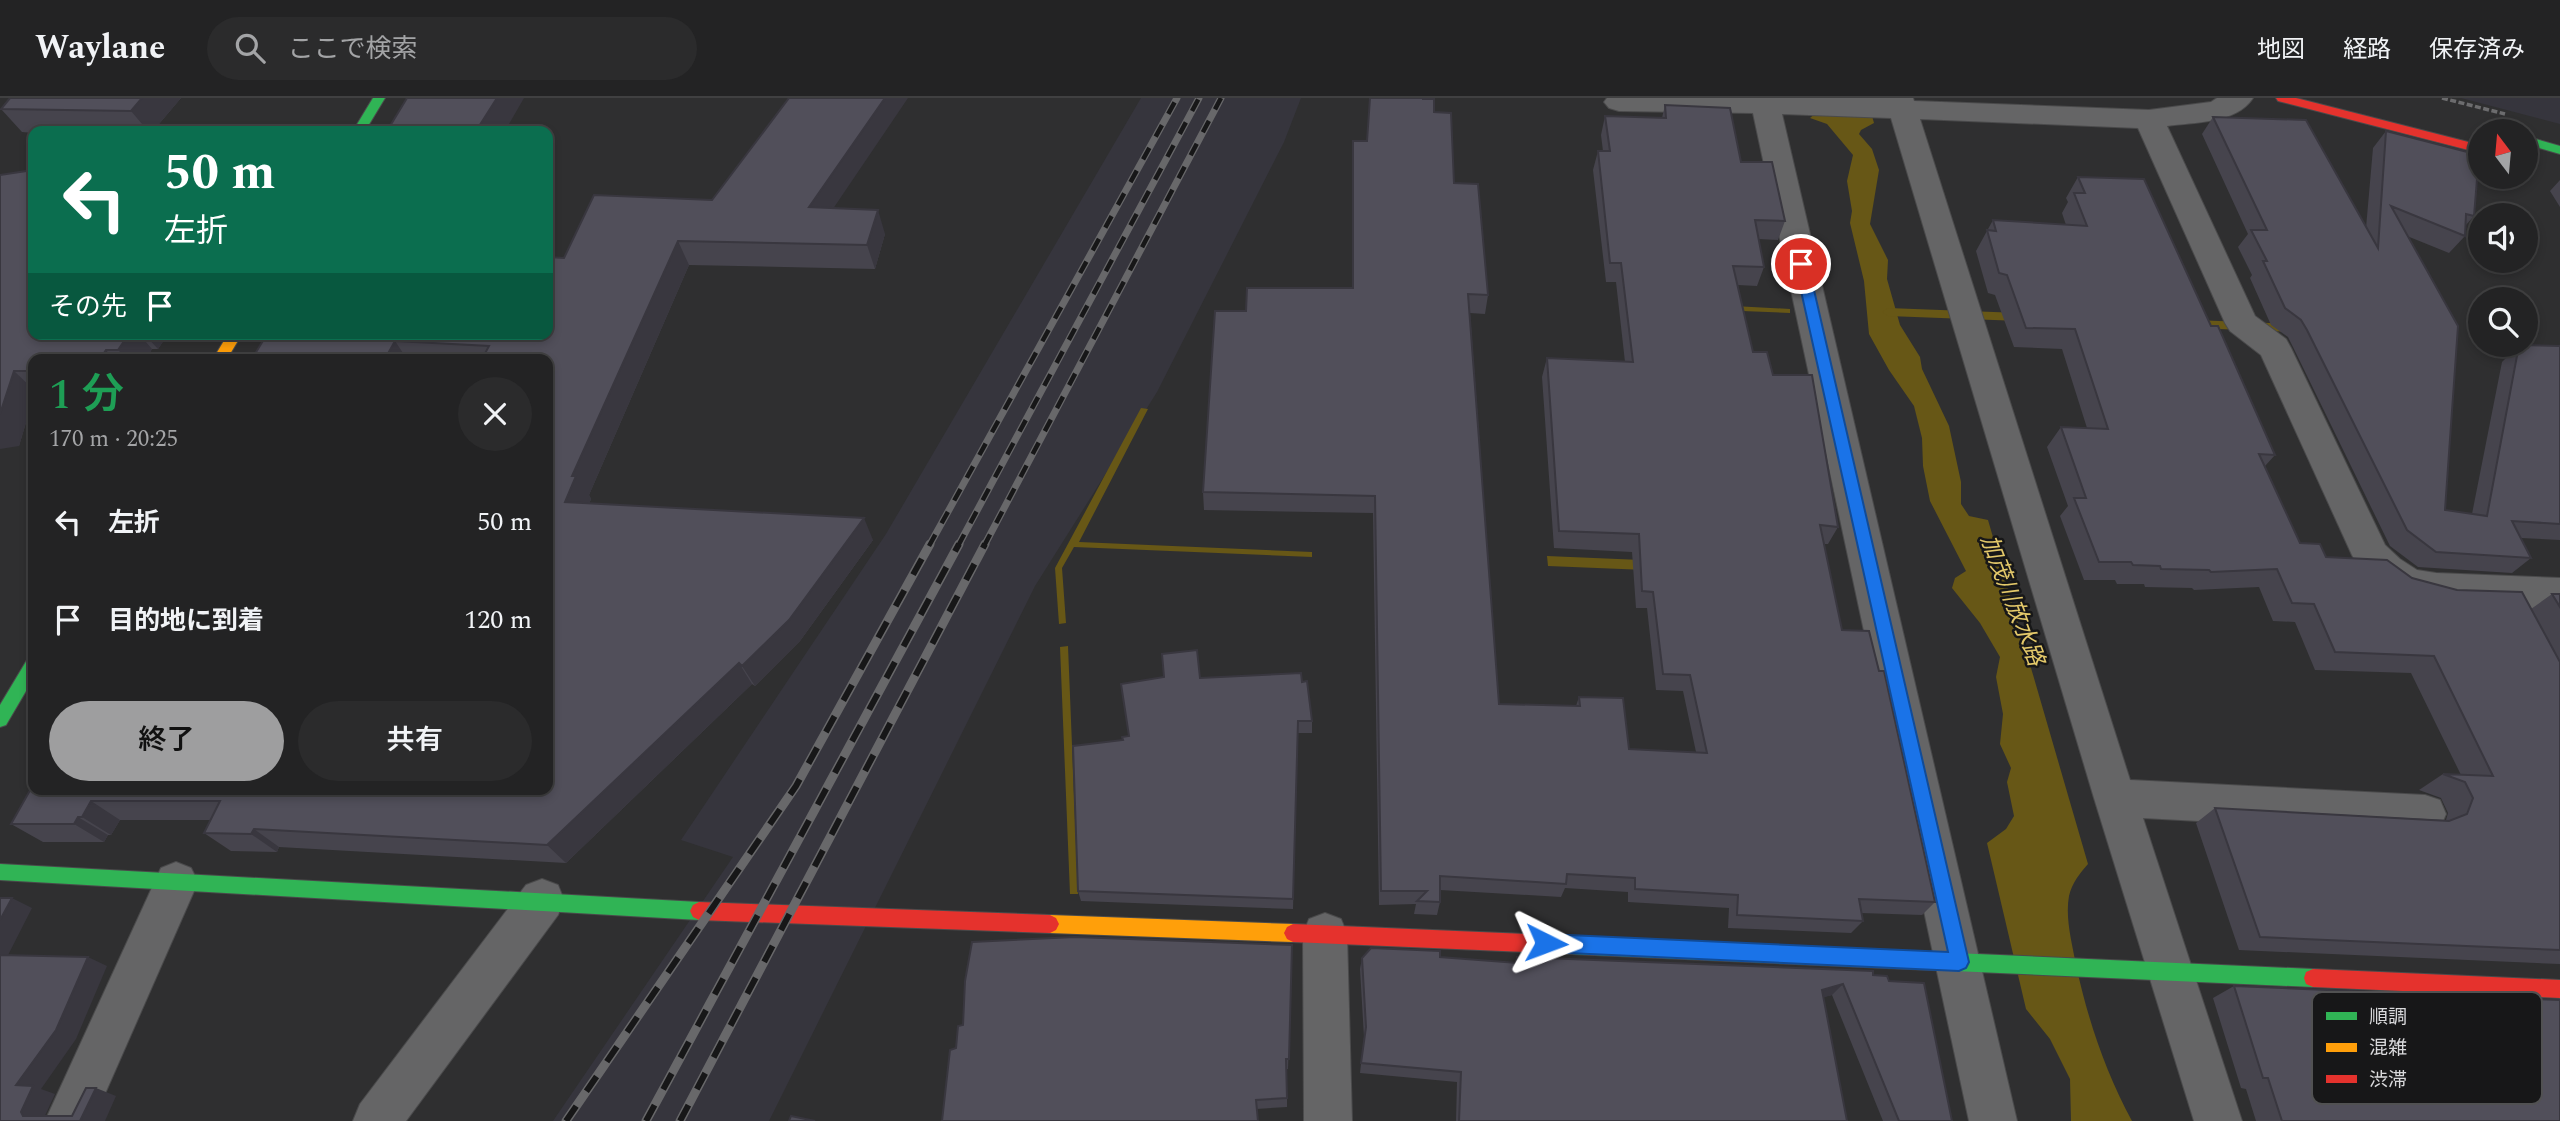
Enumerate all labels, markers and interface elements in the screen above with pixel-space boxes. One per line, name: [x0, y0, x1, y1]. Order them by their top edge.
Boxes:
search box: [207, 17, 697, 80]
text: Waylane: [35, 23, 165, 73]
icon: search: [231, 29, 269, 67]
text: ここで検索: [287, 29, 418, 69]
text: 地図: [2257, 32, 2305, 68]
text: 経路: [2343, 32, 2391, 68]
text: 保存済み: [2429, 32, 2525, 68]
north arrow: [2468, 119, 2538, 189]
map controls: [2468, 119, 2538, 357]
text: 50 m: [164, 136, 275, 211]
icon: left: [49, 154, 140, 245]
button: sound: [2468, 203, 2538, 273]
text: 左折: [164, 207, 228, 256]
pin: [1771, 234, 1831, 294]
icon: arrive: [1782, 245, 1820, 283]
text: その先: [49, 287, 127, 327]
icon: arrive: [141, 287, 179, 325]
button: search: [2468, 287, 2538, 357]
text: 1 分: [49, 364, 124, 427]
button: close: [458, 377, 532, 451]
text: 170 m · 20:25: [49, 422, 178, 457]
text: 50 m: [477, 502, 532, 542]
icon: left: [49, 503, 87, 541]
text: 左折: [108, 503, 160, 543]
water label: 加茂川放水路: [1971, 530, 2053, 673]
text: 120 m: [464, 600, 532, 640]
icon: arrive: [49, 601, 87, 639]
text: 目的地に到着: [108, 601, 264, 641]
button: 終了: [49, 701, 284, 781]
button: 共有: [298, 701, 532, 781]
position arrow: [1509, 906, 1583, 980]
legend: [2312, 992, 2542, 1104]
text: 順調: [2369, 1003, 2407, 1032]
text: 混雑: [2369, 1034, 2407, 1063]
text: 渋滞: [2369, 1066, 2407, 1095]

